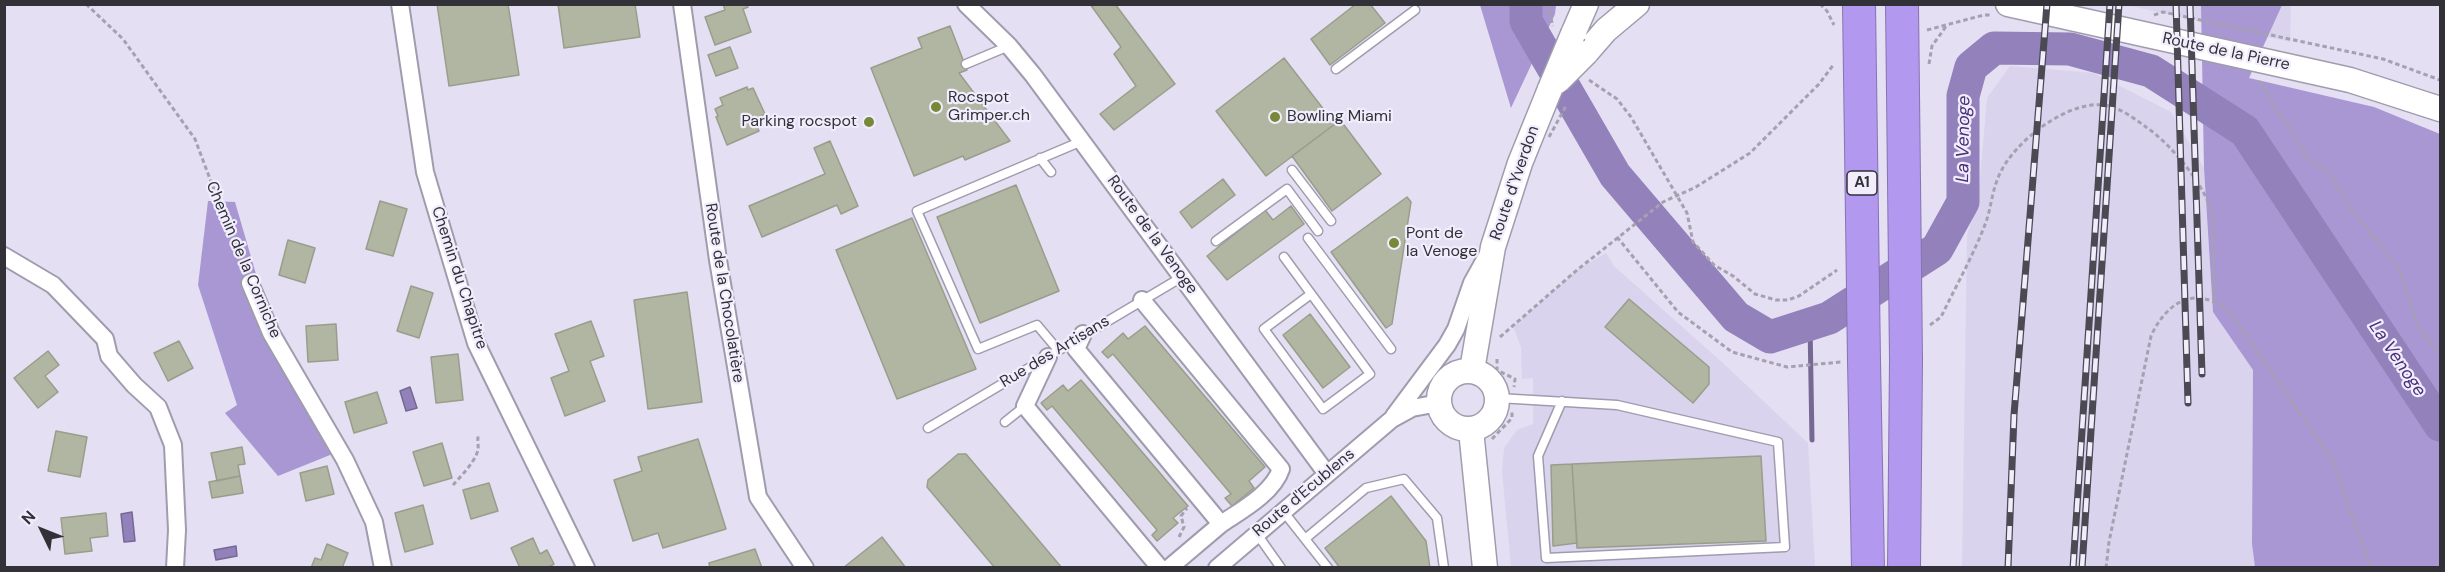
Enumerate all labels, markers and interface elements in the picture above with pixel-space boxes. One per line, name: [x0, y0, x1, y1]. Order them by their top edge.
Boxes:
street label: Route de la Pierre: [2161, 29, 2291, 75]
place label: Rocspot Grimper.ch: [948, 88, 1030, 126]
water label: La Venoge: [1952, 96, 1976, 182]
marker: Rocspot Grimper.ch: [929, 100, 943, 114]
place label: Bowling Miami: [1287, 107, 1392, 127]
marker: Bowling Miami: [1268, 110, 1282, 124]
place label: Parking rocspot: [741, 112, 857, 132]
marker: Parking rocspot: [862, 115, 876, 129]
street label: Route d'Yverdon: [1486, 123, 1544, 243]
road number: A1: [1847, 171, 1877, 195]
street label: Route de la Venoge: [1103, 172, 1201, 298]
street label: Chemin de la Corniche: [201, 179, 285, 341]
street label: Route de la Chocolatière: [700, 202, 748, 384]
street label: Chemin du Chapitre: [427, 204, 491, 352]
place label: Pont de la Venoge: [1406, 224, 1477, 262]
marker: Pont de la Venoge: [1387, 236, 1401, 250]
street label: Rue des Artisans: [997, 312, 1113, 392]
water label: La Venoge: [2364, 317, 2430, 401]
street label: Route d'Ecublens: [1249, 445, 1359, 541]
north arrow: [12, 500, 72, 560]
text: N: [17, 506, 40, 529]

